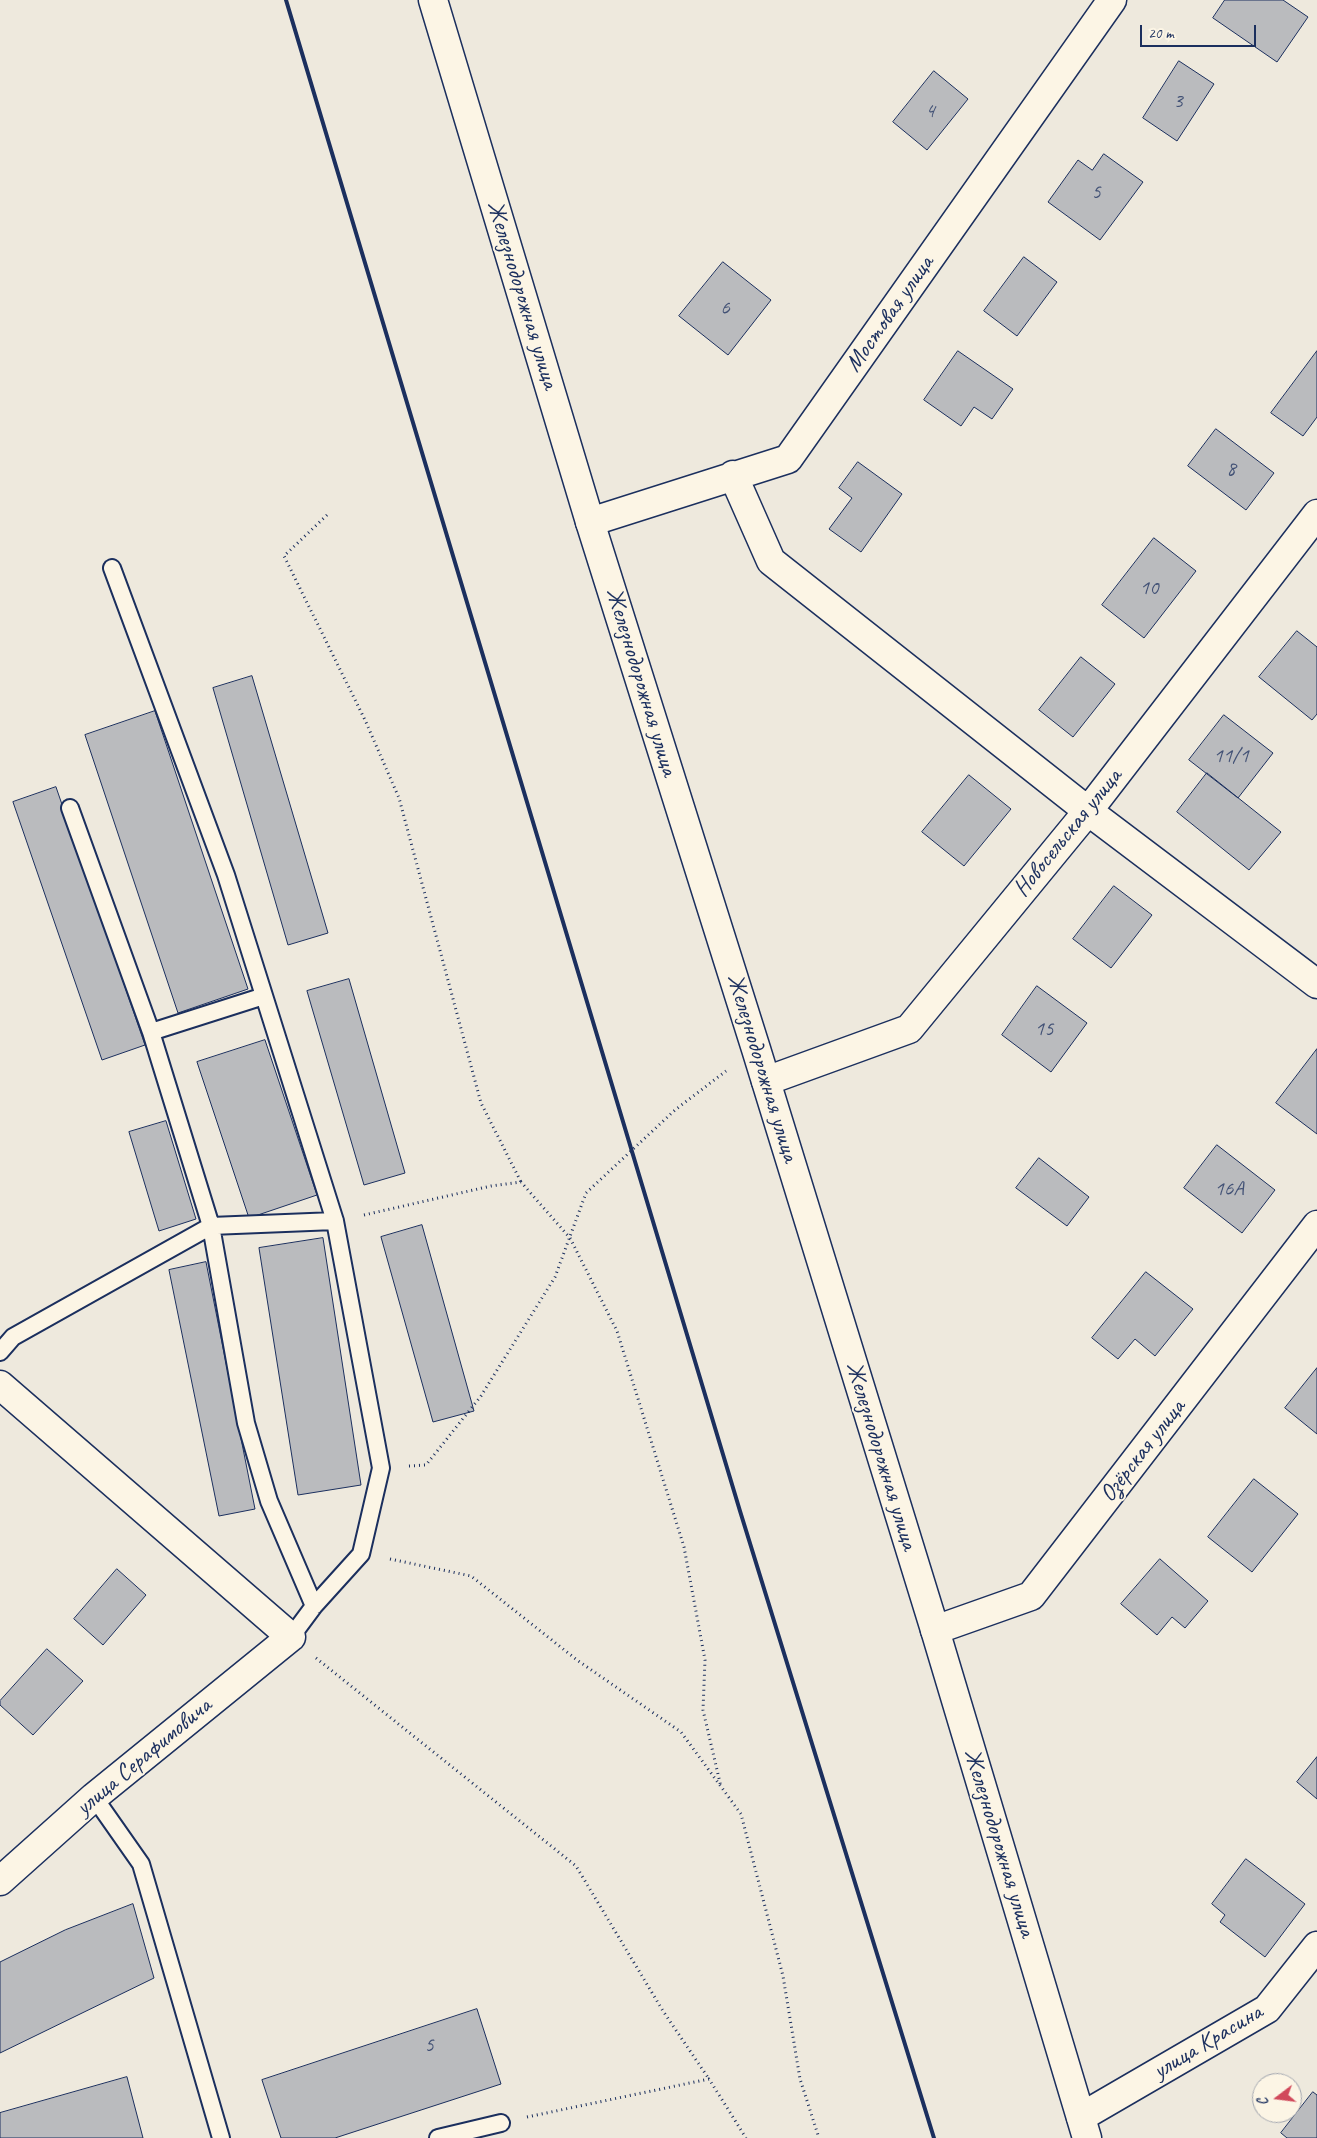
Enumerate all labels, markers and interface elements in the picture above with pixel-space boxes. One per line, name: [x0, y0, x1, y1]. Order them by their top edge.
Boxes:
scale bar: [1142, 15, 1258, 47]
text: 20 m: [1148, 24, 1174, 43]
house number: 3: [1173, 88, 1183, 114]
house number: 4: [925, 98, 935, 124]
house number: 5: [1091, 179, 1101, 205]
street label: Железнодорожная улица: [480, 197, 564, 393]
street label: Мостовая улица: [839, 250, 941, 378]
house number: 6: [720, 295, 730, 321]
house number: 8: [1226, 456, 1236, 482]
house number: 10: [1140, 575, 1158, 601]
street label: Железнодорожная улица: [599, 584, 683, 780]
house number: 11/1: [1213, 743, 1249, 769]
street label: Новосельская улица: [1008, 763, 1128, 903]
street label: Железнодорожная улица: [720, 970, 804, 1166]
house number: 15: [1035, 1016, 1053, 1042]
house number: 16А: [1214, 1176, 1244, 1202]
street label: Железнодорожная улица: [839, 1358, 923, 1554]
street label: Озёрская улица: [1094, 1394, 1192, 1508]
street label: улица Серафимовича: [70, 1692, 218, 1822]
street label: Железнодорожная улица: [957, 1745, 1041, 1941]
street label: улица Красина: [1148, 1998, 1268, 2086]
house number: 5: [424, 2032, 434, 2058]
north arrow: [1252, 2073, 1302, 2123]
text: С: [1254, 2096, 1272, 2107]

